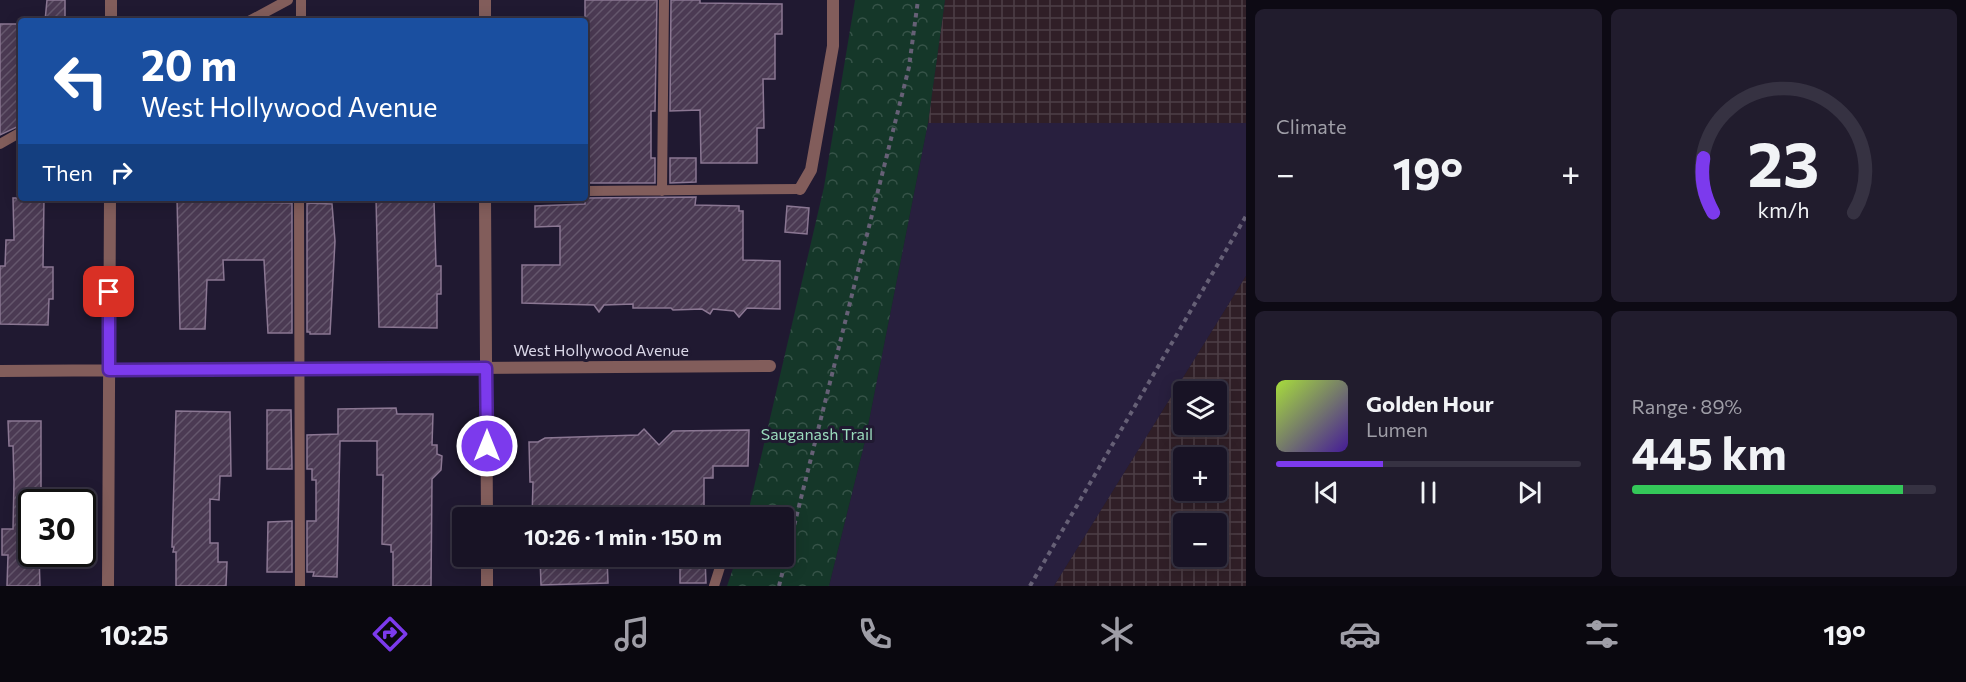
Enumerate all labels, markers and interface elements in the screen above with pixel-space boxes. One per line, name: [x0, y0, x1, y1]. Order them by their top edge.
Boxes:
text: 20 m: [141, 38, 237, 90]
icon: left: [42, 42, 120, 120]
text: West Hollywood Avenue: [141, 90, 438, 123]
text: Climate: [1276, 114, 1346, 138]
text: 23: [1748, 124, 1820, 200]
text: 19°: [1393, 144, 1463, 199]
text: −: [1276, 152, 1295, 193]
text: +: [1561, 152, 1580, 193]
icon: right: [105, 156, 138, 189]
text: Then: [42, 159, 93, 186]
text: km/h: [1758, 196, 1810, 222]
pin: [83, 266, 134, 317]
icon: arrive: [92, 275, 125, 308]
street label: West Hollywood Avenue: [513, 340, 689, 359]
map controls: [1173, 381, 1227, 567]
button: layers: [1173, 381, 1227, 435]
text: Golden Hour: [1366, 390, 1494, 417]
text: Range · 89%: [1632, 394, 1742, 418]
position arrow: [455, 414, 519, 478]
text: Lumen: [1366, 417, 1428, 441]
park label: Sauganash Trail: [761, 424, 873, 443]
text: 445 km: [1632, 424, 1787, 479]
button: +: [1173, 447, 1227, 501]
icon: previous: [1310, 476, 1343, 509]
icon: pause: [1412, 476, 1445, 509]
icon: next: [1513, 476, 1546, 509]
speed limit sign: 30: [18, 489, 96, 567]
button: −: [1173, 513, 1227, 567]
text: 10:26 · 1 min · 150 m: [524, 523, 722, 550]
icon: directions: [369, 613, 411, 655]
icon: music: [611, 613, 653, 655]
icon: phone: [854, 613, 896, 655]
icon: climate: [1096, 613, 1138, 655]
icon: car: [1339, 613, 1381, 655]
icon: filters: [1581, 613, 1623, 655]
text: 10:25: [100, 618, 169, 651]
text: 19°: [1823, 618, 1866, 651]

